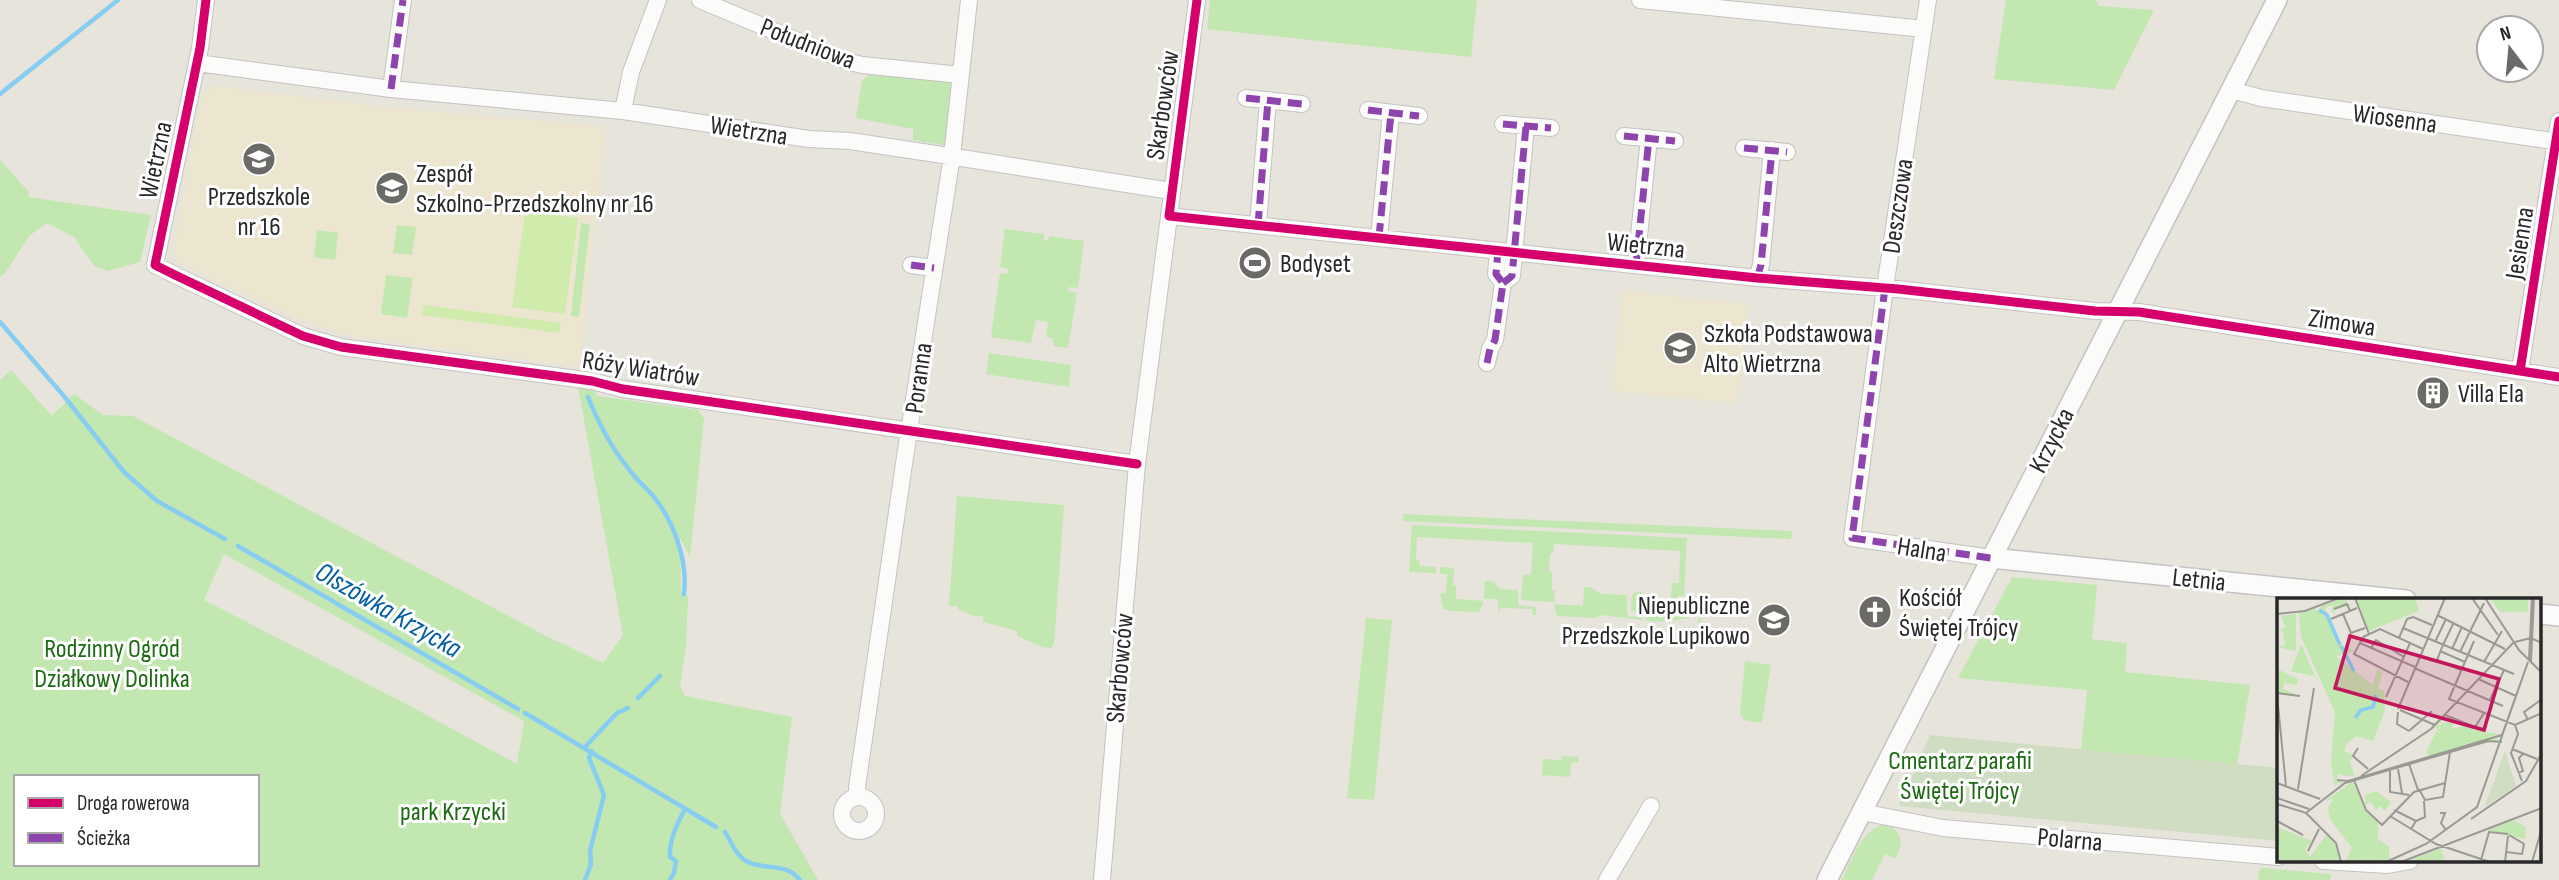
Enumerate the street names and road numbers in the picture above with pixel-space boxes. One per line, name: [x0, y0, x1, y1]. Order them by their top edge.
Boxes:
street label: Południowa: [756, 12, 859, 77]
street label: Skarbowców: [1140, 48, 1187, 162]
street label: Wiosenna: [2351, 98, 2439, 141]
street label: Wietrzna: [708, 110, 790, 153]
street label: Wietrzna: [133, 119, 180, 202]
street label: Deszczowa: [1877, 157, 1920, 256]
street label: Jesienna: [2499, 205, 2541, 283]
street label: Wietrzna: [1605, 227, 1686, 266]
street label: Zimowa: [2306, 303, 2377, 344]
street label: Poranna: [899, 341, 940, 416]
street label: Róży Wiatrów: [580, 345, 702, 394]
street label: Krzycka: [2023, 403, 2082, 478]
street label: Halna: [1895, 531, 1948, 570]
street label: Letnia: [2171, 562, 2227, 599]
street label: Skarbowców: [1100, 612, 1141, 724]
street label: Polarna: [2036, 822, 2104, 859]

